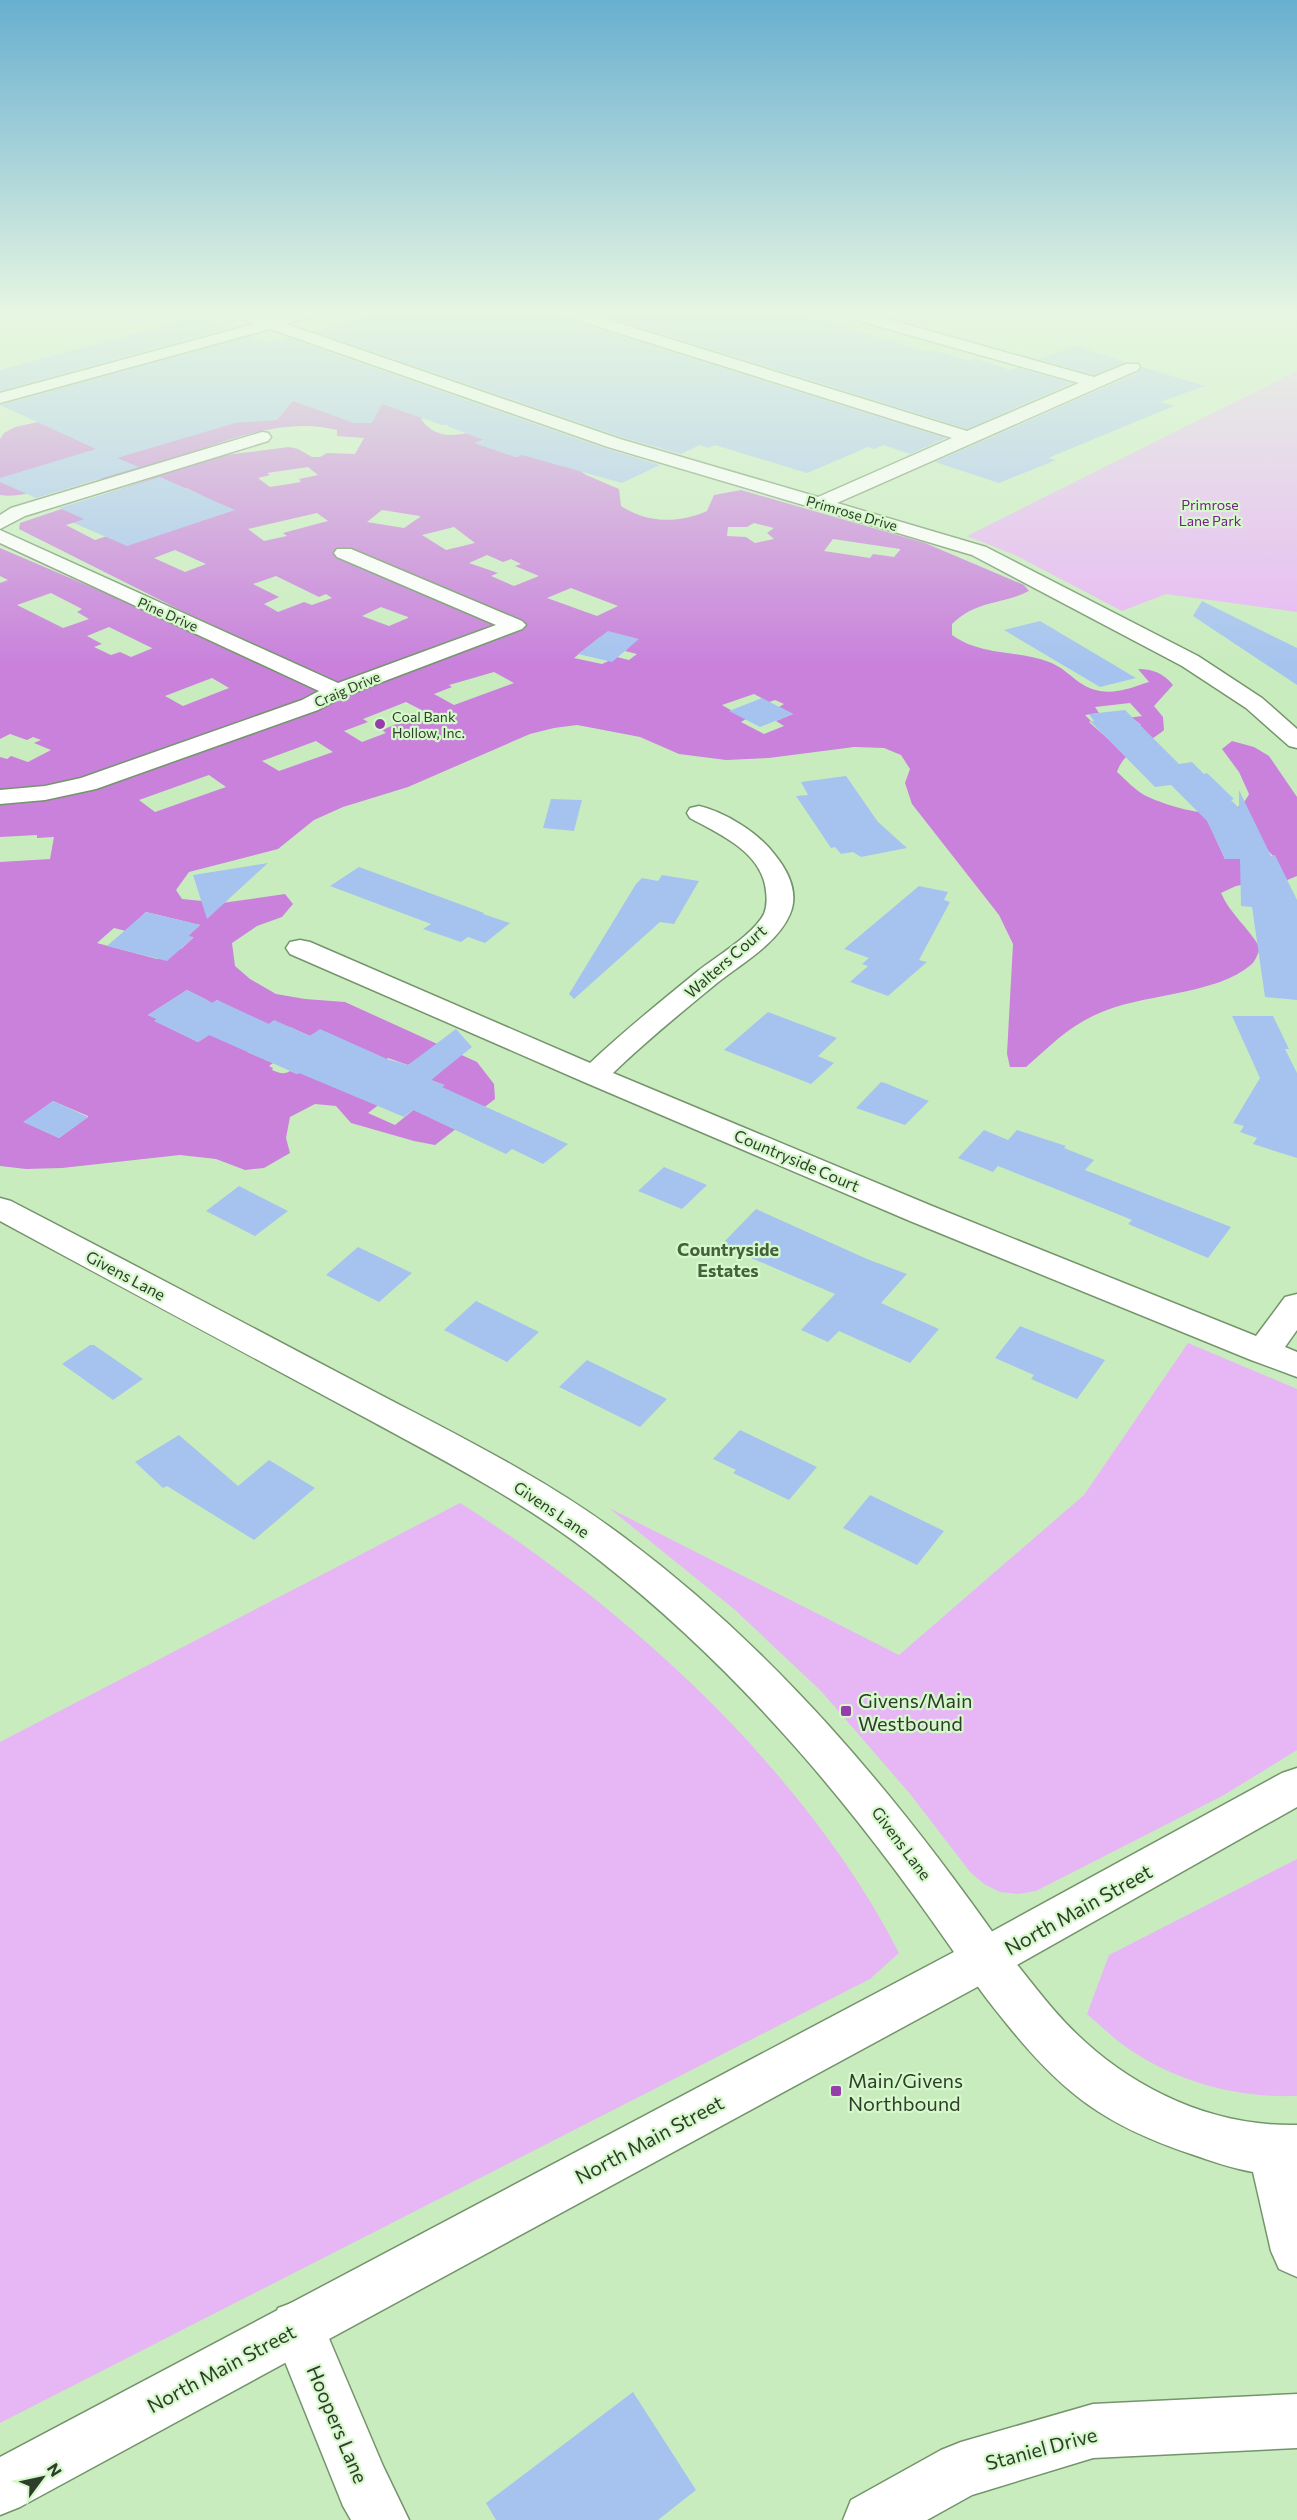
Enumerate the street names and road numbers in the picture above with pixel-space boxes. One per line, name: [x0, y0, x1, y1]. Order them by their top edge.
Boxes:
street label: Primrose Drive: [804, 492, 900, 534]
street label: Pine Drive: [135, 593, 201, 635]
street label: Craig Drive: [311, 667, 383, 711]
street label: Walters Court: [680, 920, 770, 1002]
street label: Countryside Court: [731, 1125, 863, 1195]
street label: Givens Lane: [83, 1246, 169, 1304]
street label: Givens Lane: [511, 1477, 593, 1541]
street label: Givens Lane: [868, 1803, 936, 1883]
street label: North Main Street: [1000, 1859, 1156, 1959]
street label: North Main Street: [571, 2090, 727, 2188]
street label: North Main Street: [143, 2319, 299, 2417]
street label: Hoopers Lane: [302, 2361, 374, 2487]
street label: Staniel Drive: [983, 2422, 1099, 2474]

